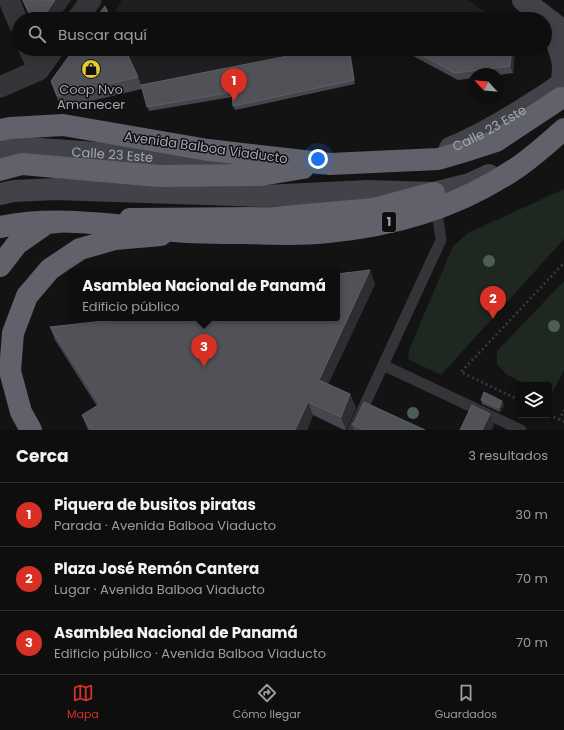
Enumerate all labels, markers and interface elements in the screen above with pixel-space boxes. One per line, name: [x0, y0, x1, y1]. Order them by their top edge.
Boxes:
search box: [12, 12, 552, 56]
icon: search: [26, 23, 48, 45]
text: Buscar aquí: [58, 24, 147, 45]
shop icon: Coop Nvo Amanecer: [80, 58, 102, 80]
pin: 1: [221, 68, 247, 101]
north arrow: [468, 68, 504, 104]
place label: Coop Nvo Amanecer: [57, 80, 125, 114]
street label: Calle 23 Este: [449, 100, 530, 156]
street label: Avenida Balboa Viaducto: [123, 127, 289, 168]
street label: Calle 23 Este: [71, 142, 154, 167]
your location: [308, 149, 328, 169]
road number: 1: [382, 212, 396, 232]
popup: [68, 269, 340, 321]
text: Asamblea Nacional de Panamá: [82, 275, 326, 296]
pin: 2: [480, 286, 506, 319]
text: Edificio público: [82, 297, 180, 316]
pin: 3: [191, 334, 217, 367]
map controls: [516, 382, 552, 418]
button: layers: [516, 382, 552, 418]
text: Cerca: [16, 444, 69, 468]
text: 3 resultados: [468, 446, 548, 465]
text: Piquera de busitos piratas: [54, 494, 256, 515]
text: 1: [27, 505, 31, 524]
text: 30 m: [515, 505, 548, 524]
text: Parada · Avenida Balboa Viaducto: [54, 516, 276, 535]
text: Plaza José Remón Cantera: [54, 558, 259, 579]
text: 2: [25, 569, 33, 588]
text: 70 m: [516, 569, 548, 588]
text: Lugar · Avenida Balboa Viaducto: [54, 580, 265, 599]
text: Asamblea Nacional de Panamá: [54, 622, 298, 643]
text: 3: [25, 633, 33, 652]
text: 70 m: [516, 633, 548, 652]
text: Edificio público · Avenida Balboa Viaducto: [54, 644, 326, 663]
tab: Mapa: [67, 682, 99, 723]
tab: Cómo llegar: [233, 682, 301, 723]
tab: Guardados: [435, 682, 497, 723]

